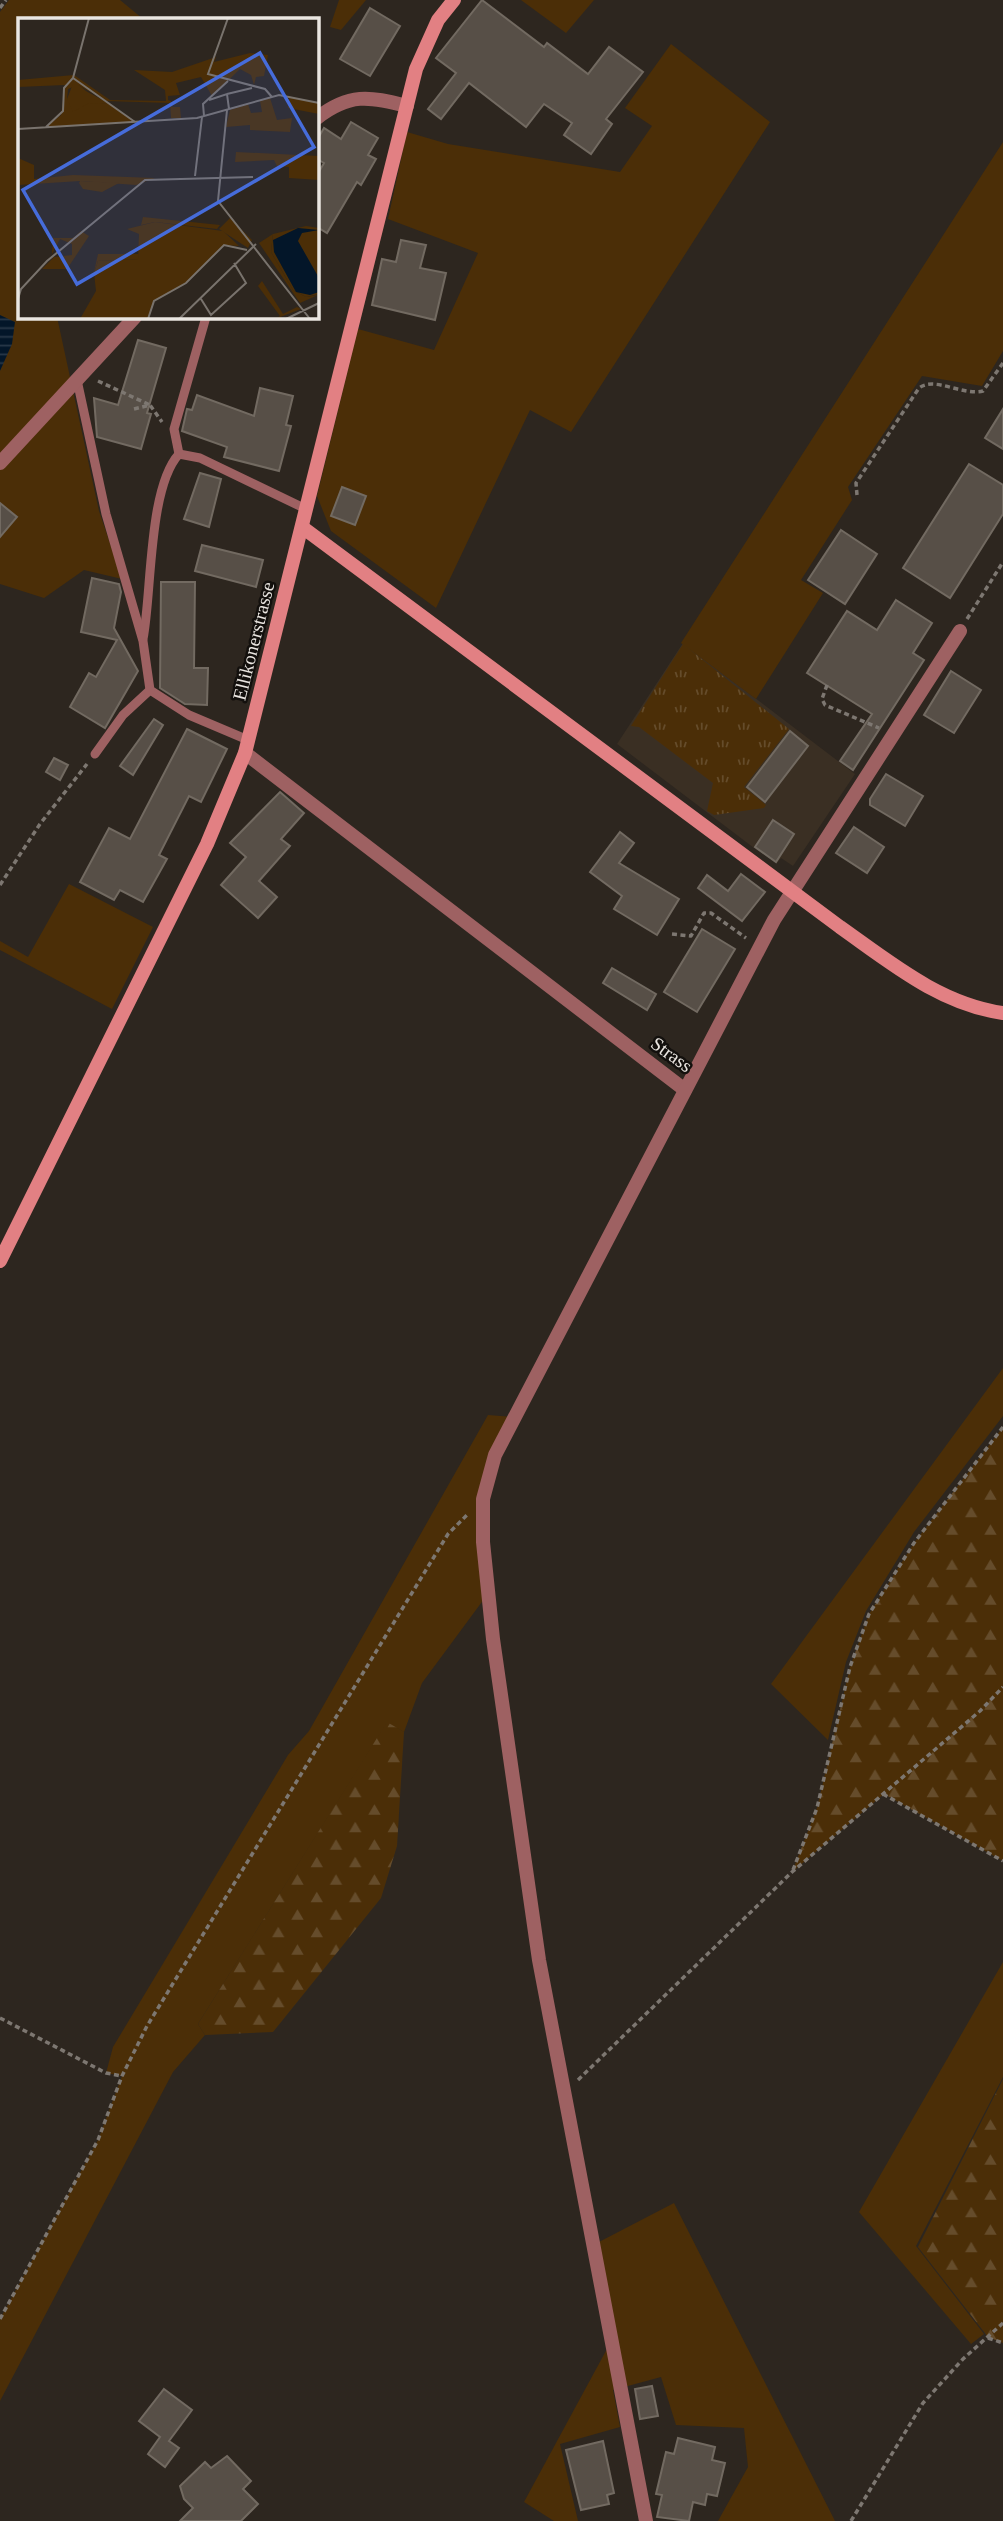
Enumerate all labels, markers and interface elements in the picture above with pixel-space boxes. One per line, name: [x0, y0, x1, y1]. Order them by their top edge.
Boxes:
inset map: [18, 18, 318, 318]
street label: Ellikonerstrasse: [229, 580, 278, 703]
street label: Strass: [647, 1033, 696, 1076]

